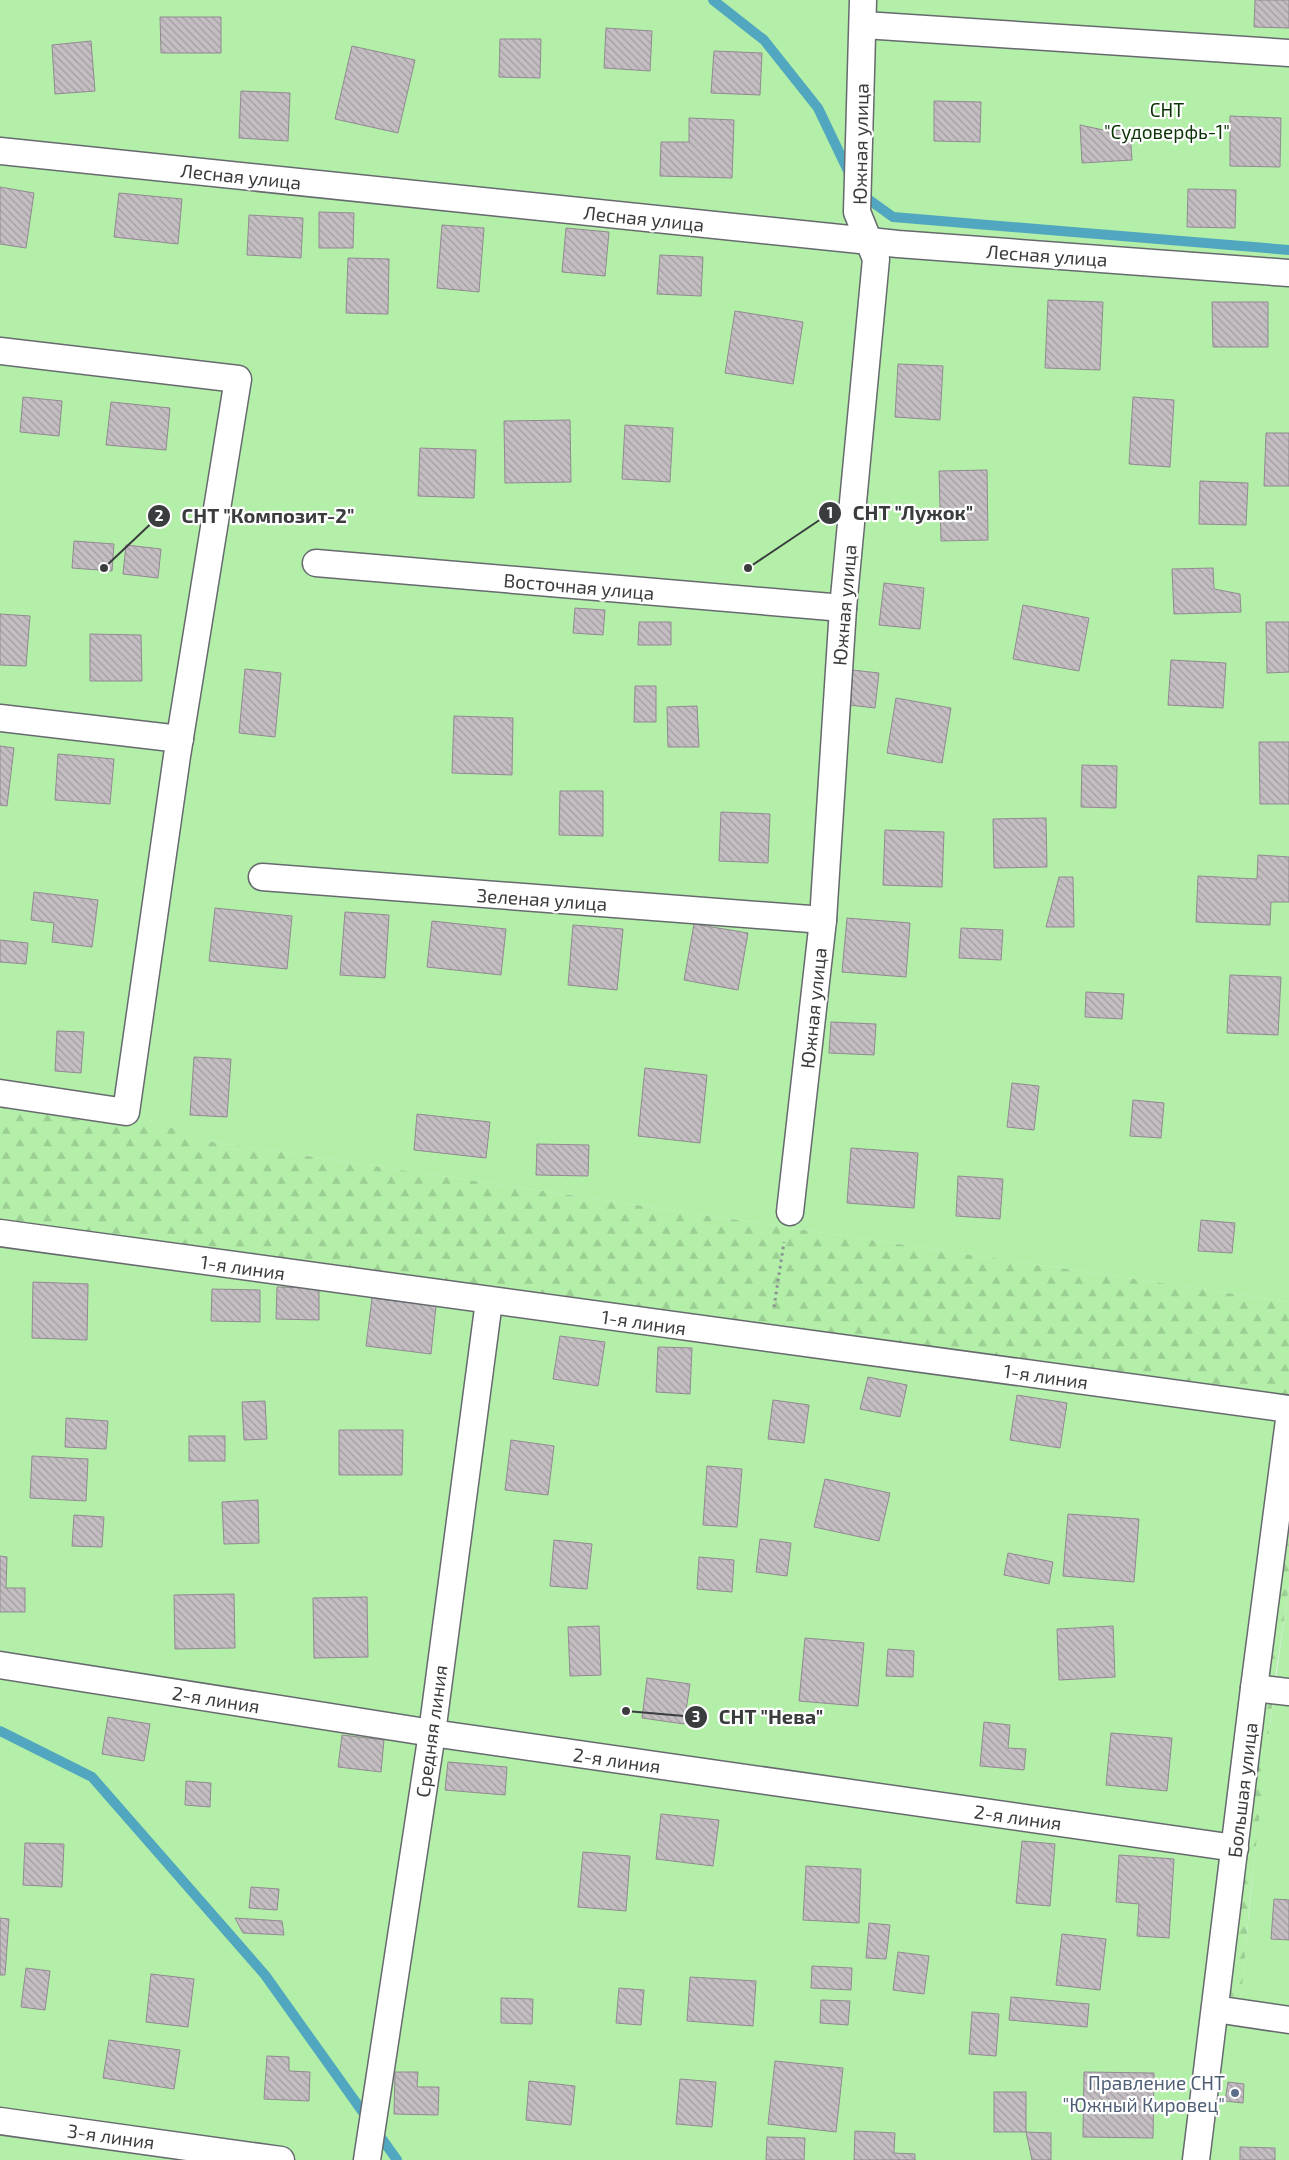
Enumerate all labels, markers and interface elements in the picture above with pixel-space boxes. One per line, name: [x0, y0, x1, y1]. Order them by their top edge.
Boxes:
street label: Южная улица: [847, 83, 874, 205]
park label: СНТ "Судоверфь-1": [1104, 98, 1230, 144]
street label: Лесная улица: [179, 158, 302, 195]
street label: Лесная улица: [582, 200, 705, 237]
street label: Лесная улица: [986, 239, 1108, 272]
callout: СНТ "Лужок": [818, 495, 983, 530]
callout: СНТ "Композит-2": [147, 499, 365, 534]
text: СНТ "Лужок": [853, 500, 973, 524]
text: СНТ "Композит-2": [182, 503, 354, 527]
text: 1: [827, 503, 833, 521]
text: 2: [155, 506, 164, 524]
street label: Южная улица: [827, 543, 862, 667]
street label: Восточная улица: [503, 568, 655, 605]
street label: Зеленая улица: [476, 883, 608, 916]
street label: Южная улица: [795, 946, 832, 1070]
street label: 1-я линия: [199, 1250, 287, 1284]
street label: 1-я линия: [600, 1305, 688, 1339]
street label: 1-я линия: [1002, 1359, 1090, 1393]
street label: Средняя линия: [410, 1663, 452, 1799]
street label: 2-я линия: [171, 1681, 261, 1717]
callout: СНТ "Нева": [683, 1699, 833, 1734]
text: СНТ "Нева": [719, 1704, 823, 1728]
text: 3: [692, 1707, 700, 1725]
street label: Большая улица: [1222, 1721, 1263, 1859]
street label: 2-я линия: [572, 1742, 662, 1778]
street label: 2-я линия: [973, 1799, 1063, 1835]
place label: Правление СНТ "Южный Кировец": [1062, 2071, 1225, 2116]
marker: Правление СНТ "Южный Кировец": [1229, 2087, 1241, 2099]
street label: 3-я линия: [66, 2118, 156, 2154]

